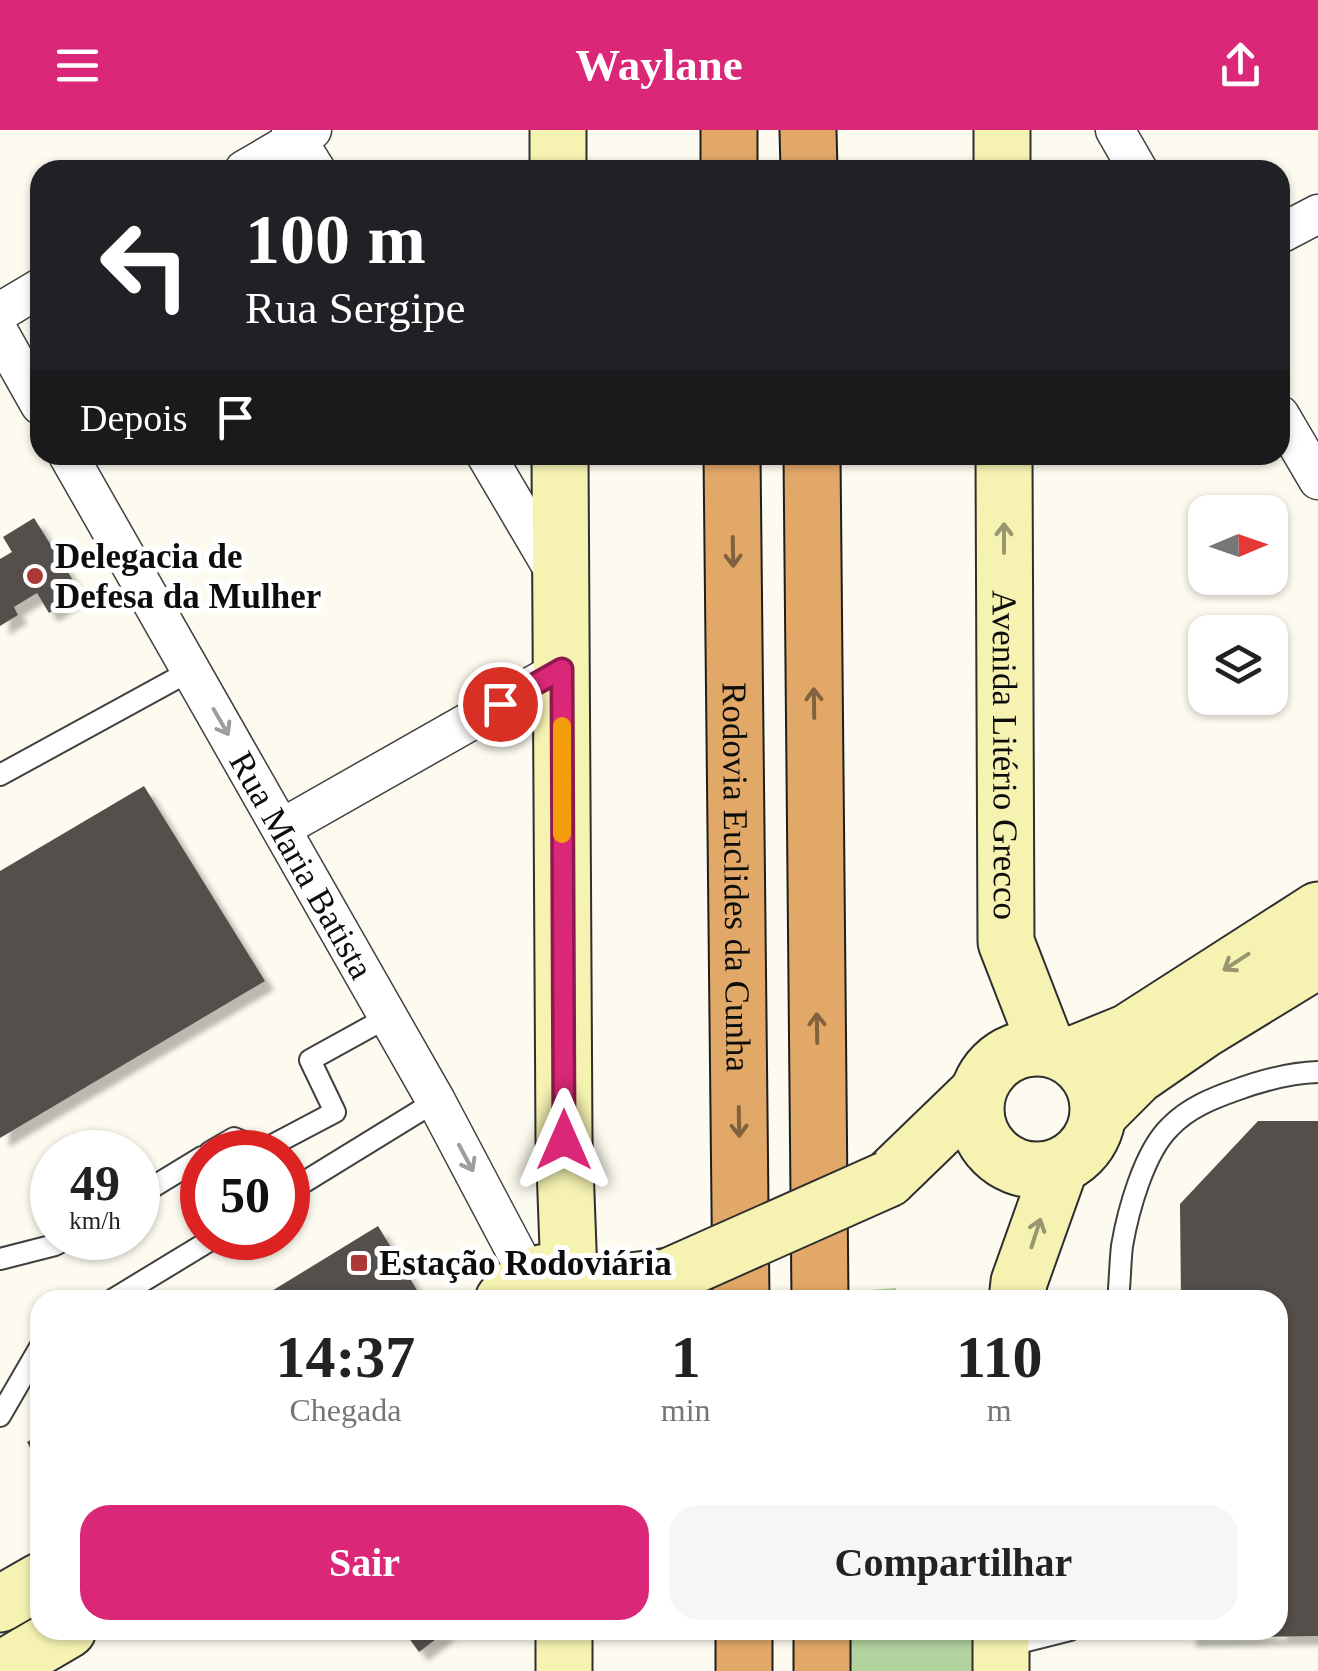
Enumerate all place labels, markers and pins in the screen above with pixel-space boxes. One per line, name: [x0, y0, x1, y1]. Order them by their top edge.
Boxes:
place label: Delegacia de Defesa da Mulher: [55, 537, 321, 616]
marker: Delegacia de Defesa da Mulher: [24, 565, 46, 587]
pin: [458, 662, 543, 747]
place label: Estação Rodoviária: [379, 1244, 672, 1283]
marker: Estação Rodoviária: [348, 1252, 370, 1274]

